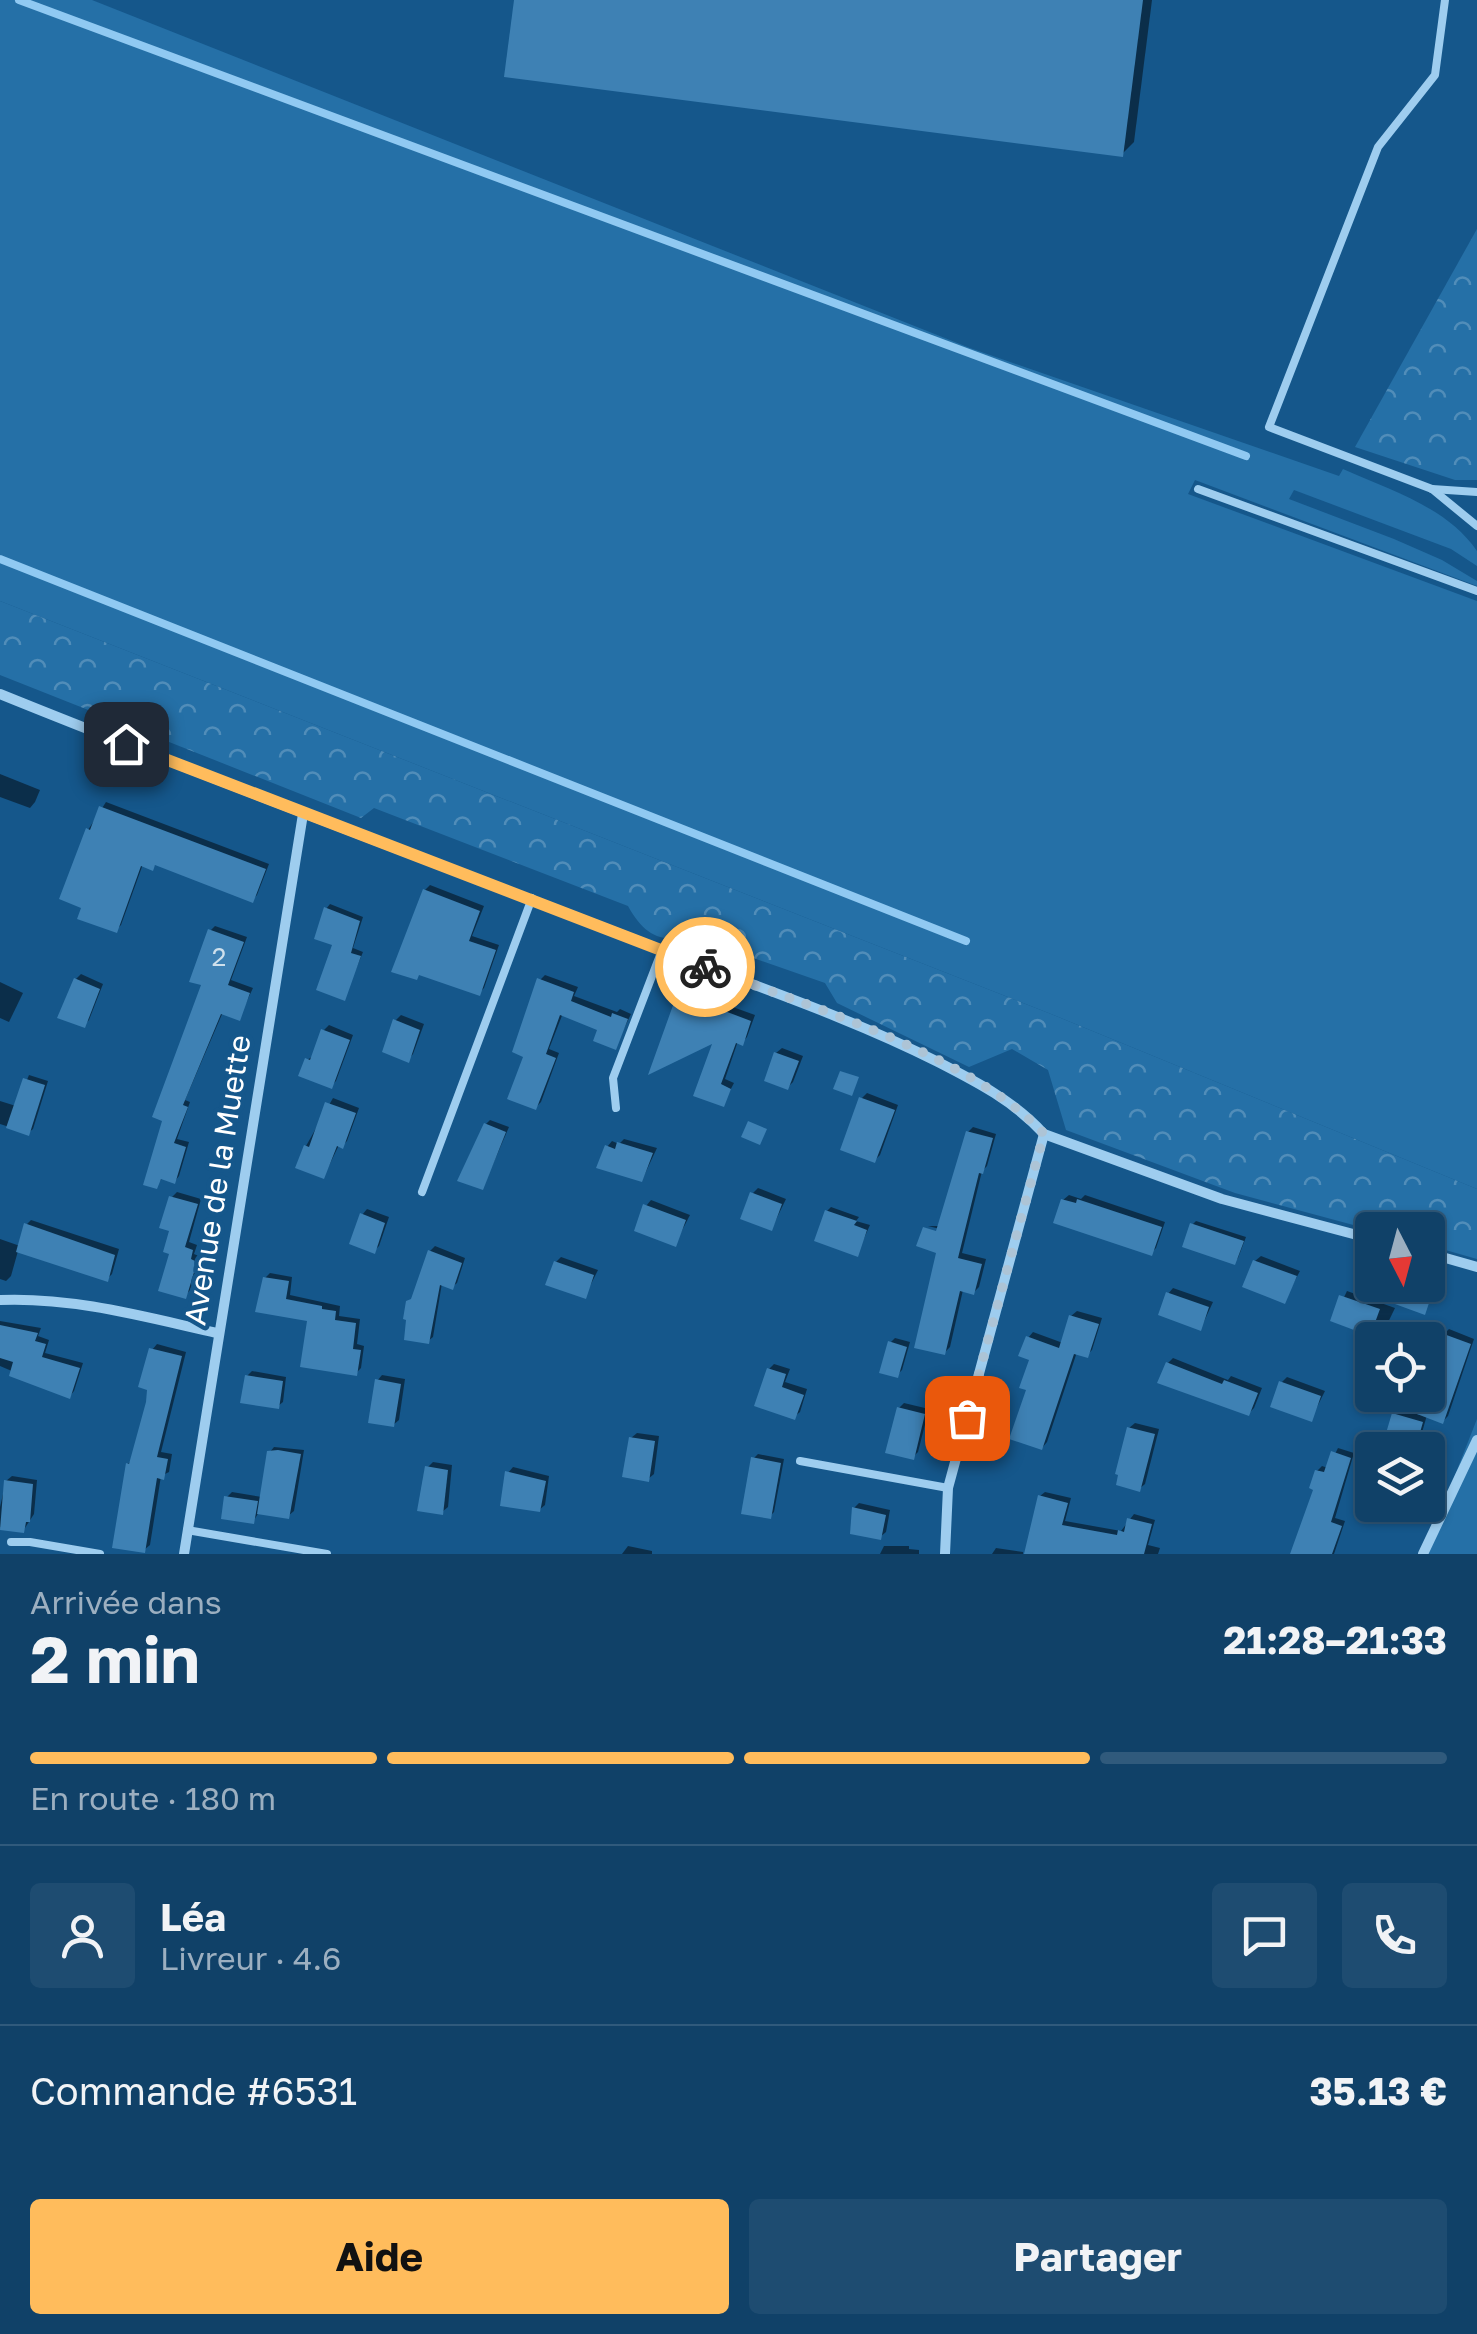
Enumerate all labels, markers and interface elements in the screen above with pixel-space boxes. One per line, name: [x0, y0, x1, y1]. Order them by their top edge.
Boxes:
pin: [84, 702, 169, 787]
icon: home: [99, 717, 154, 772]
courier: [655, 917, 755, 1017]
icon: bike: [678, 940, 733, 995]
house number: 2: [212, 941, 226, 972]
street label: Avenue de la Muette: [176, 1032, 258, 1328]
north arrow: [1355, 1212, 1445, 1302]
map controls: [1355, 1212, 1445, 1522]
button: locate: [1355, 1322, 1445, 1412]
pin: [925, 1376, 1010, 1461]
icon: bag: [940, 1391, 995, 1446]
button: layers: [1355, 1432, 1445, 1522]
text: Arrivée dans: [30, 1583, 222, 1621]
text: 21:28–21:33: [1223, 1617, 1447, 1662]
text: 2 min: [30, 1619, 200, 1697]
text: En route · 180 m: [30, 1779, 276, 1817]
button: person: [30, 1883, 135, 1988]
button: chat: [1212, 1883, 1317, 1988]
button: phone: [1342, 1883, 1447, 1988]
text: Léa: [160, 1894, 226, 1939]
text: Livreur · 4.6: [160, 1939, 341, 1977]
text: Commande #6531: [30, 2068, 357, 2113]
text: 35.13 €: [1309, 2068, 1447, 2113]
button: Aide: [30, 2199, 729, 2314]
button: Partager: [749, 2199, 1447, 2314]

